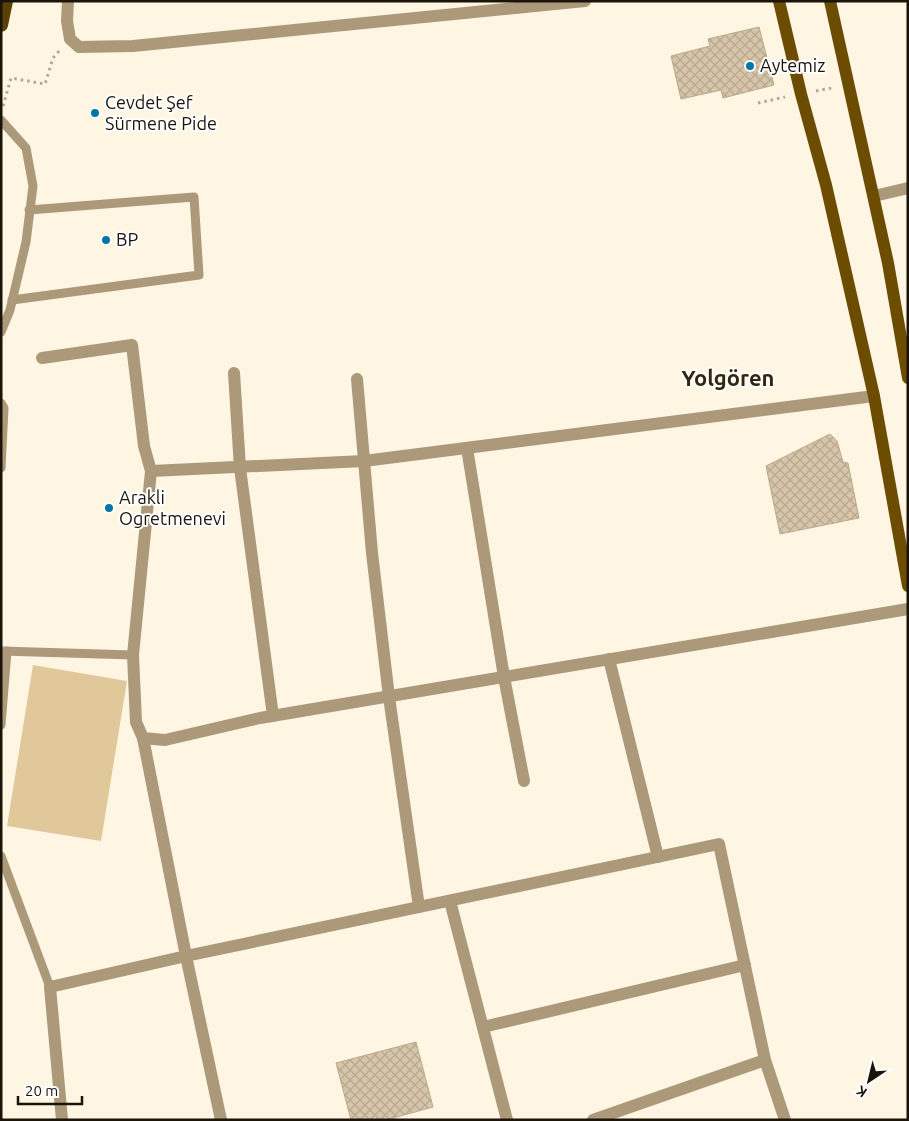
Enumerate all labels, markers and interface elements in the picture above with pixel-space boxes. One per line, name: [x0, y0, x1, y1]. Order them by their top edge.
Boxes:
place label: Aytemiz: [760, 55, 825, 75]
marker: Aytemiz: [744, 60, 756, 72]
place label: Cevdet Şef Sürmene Pide: [105, 92, 217, 133]
marker: Cevdet Şef Sürmene Pide: [89, 107, 101, 119]
place label: BP: [116, 229, 138, 249]
marker: BP: [100, 234, 112, 246]
district label: Yolgören: [682, 365, 774, 390]
place label: Arakli Ogretmenevi: [119, 487, 226, 528]
marker: Arakli Ogretmenevi: [103, 502, 115, 514]
north arrow: [844, 1056, 894, 1106]
scale bar: [18, 1074, 81, 1106]
text: 20 m: [25, 1082, 58, 1099]
text: K: [853, 1082, 870, 1101]

